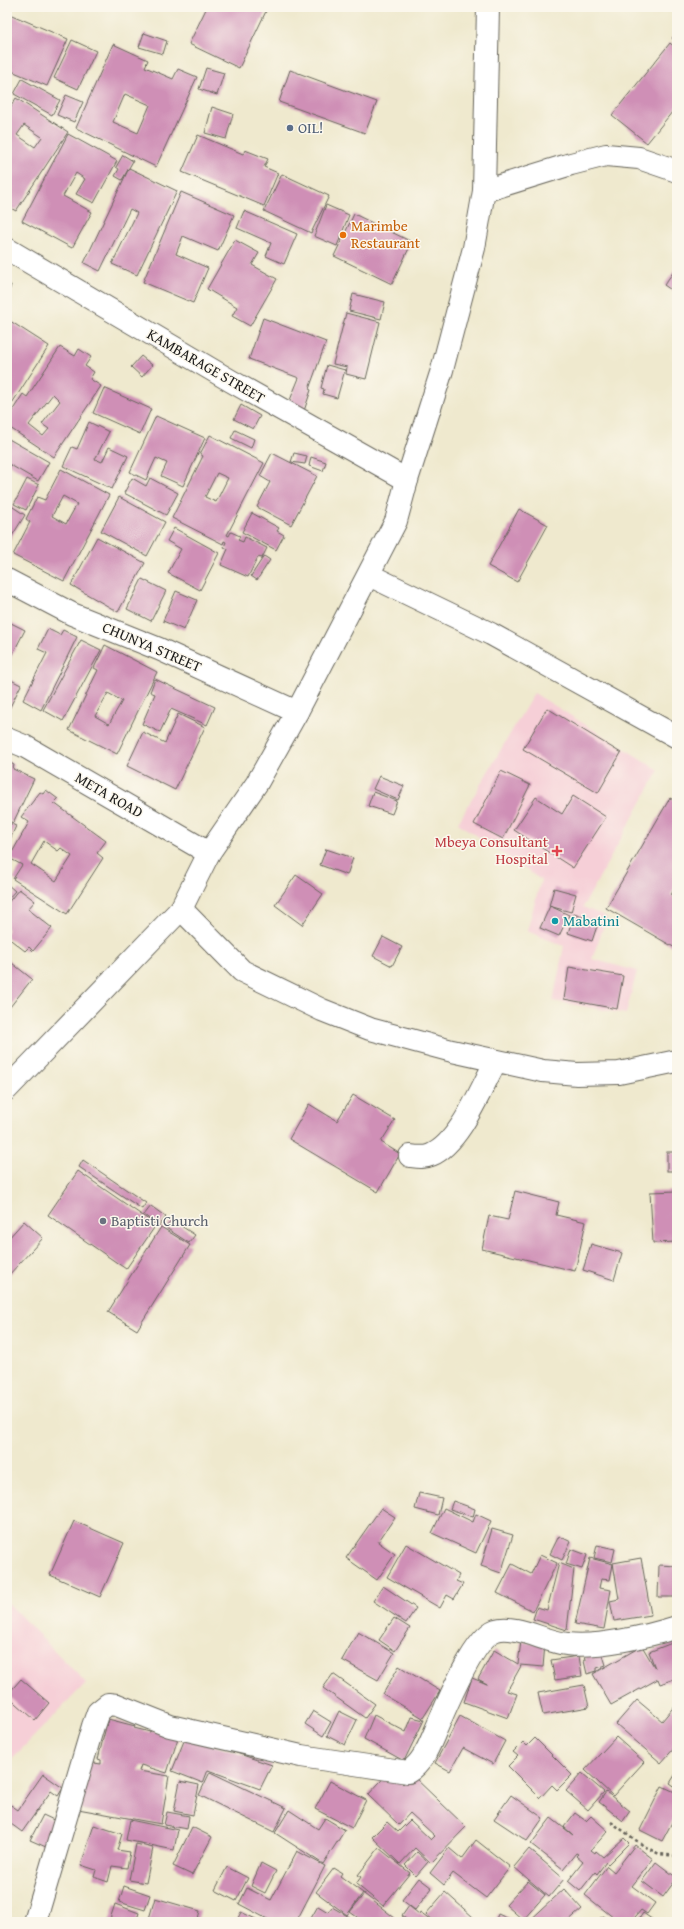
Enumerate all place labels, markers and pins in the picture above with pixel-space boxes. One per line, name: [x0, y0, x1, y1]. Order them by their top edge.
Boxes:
place label: OIL!: [298, 117, 323, 138]
marker: OIL!: [285, 123, 295, 133]
place label: Marimbe Restaurant: [351, 215, 421, 253]
marker: Marimbe Restaurant: [338, 230, 348, 240]
place label: Mbeya Consultant Hospital: [435, 831, 549, 869]
marker: Mbeya Consultant Hospital: [551, 845, 563, 857]
place label: Mabatini: [563, 910, 619, 931]
marker: Mabatini: [550, 916, 560, 926]
place label: Baptisti Church: [111, 1210, 209, 1231]
marker: Baptisti Church: [98, 1216, 108, 1226]

